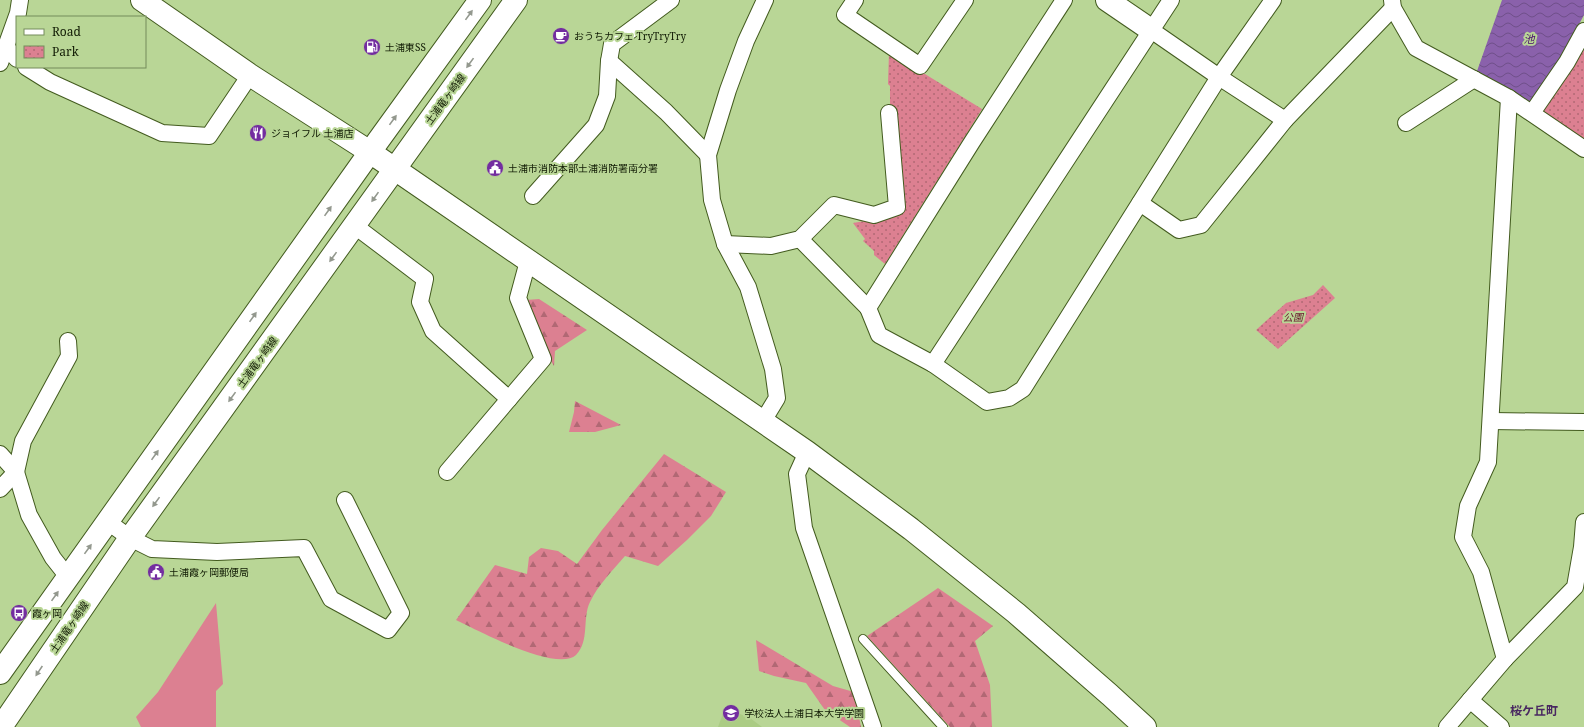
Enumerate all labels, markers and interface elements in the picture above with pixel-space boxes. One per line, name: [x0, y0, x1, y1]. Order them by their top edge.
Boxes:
one-way arrow: [465, 10, 473, 20]
legend: [16, 16, 146, 68]
text: Road: [52, 23, 82, 40]
cafe icon: おうちカフェ TryTryTry: [551, 26, 571, 46]
place label: おうちカフェ TryTryTry: [574, 29, 686, 43]
water label: 池: [1524, 31, 1536, 46]
fuel station icon: 土浦東SS: [362, 37, 382, 57]
place label: 土浦東SS: [385, 40, 426, 54]
text: Park: [52, 43, 80, 60]
one-way arrow: [466, 58, 475, 69]
street label: 土浦竜ヶ崎線: [422, 71, 468, 127]
one-way arrow: [389, 115, 397, 126]
restaurant icon: ジョイフル 土浦店: [248, 123, 268, 143]
place label: ジョイフル 土浦店: [271, 126, 354, 140]
public building icon: 土浦市消防本部土浦消防署南分署: [485, 158, 505, 178]
place label: 土浦市消防本部土浦消防署南分署: [508, 161, 658, 175]
one-way arrow: [371, 192, 379, 203]
one-way arrow: [324, 206, 332, 217]
one-way arrow: [329, 252, 337, 263]
park label: 公園: [1283, 310, 1305, 324]
one-way arrow: [249, 312, 257, 323]
street label: 土浦竜ヶ崎線: [234, 334, 280, 390]
one-way arrow: [228, 391, 236, 402]
one-way arrow: [151, 450, 159, 461]
one-way arrow: [152, 497, 160, 507]
one-way arrow: [84, 544, 92, 555]
public building icon: 土浦霞ヶ岡郵便局: [146, 562, 166, 582]
place label: 土浦霞ヶ岡郵便局: [169, 565, 249, 579]
one-way arrow: [51, 590, 59, 601]
street label: 土浦竜ヶ崎線: [46, 598, 92, 656]
bus stop icon: 霞ヶ岡: [9, 603, 29, 623]
place label: 霞ヶ岡: [32, 606, 62, 620]
one-way arrow: [35, 666, 43, 677]
district label: 桜ケ丘町: [1510, 702, 1558, 719]
school or university icon: 学校法人土浦日本大学学園: [721, 703, 741, 723]
place label: 学校法人土浦日本大学学園: [744, 706, 864, 720]

